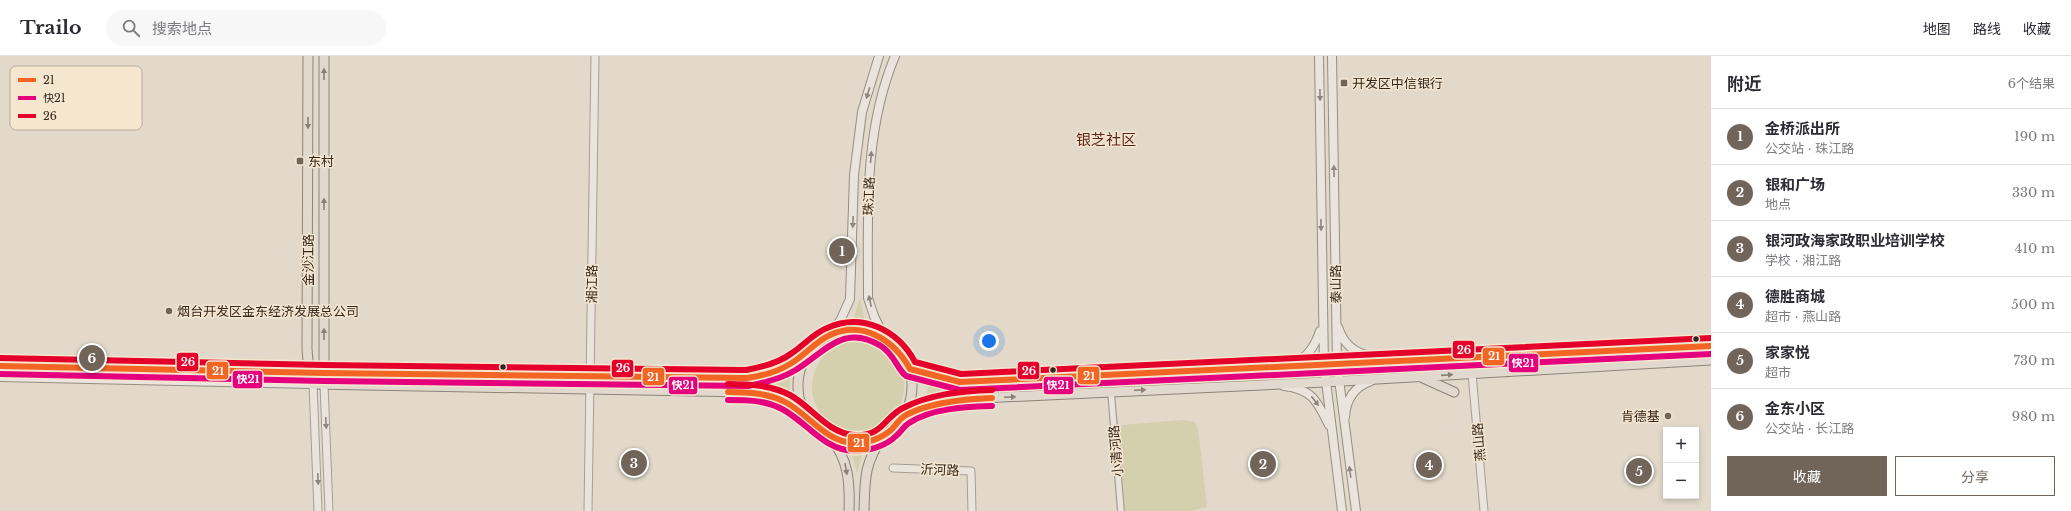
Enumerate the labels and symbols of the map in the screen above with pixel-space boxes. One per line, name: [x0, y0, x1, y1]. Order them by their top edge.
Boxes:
legend: [10, 66, 142, 130]
one-way arrow: [321, 67, 327, 80]
text: 21: [43, 73, 55, 87]
place label: 开发区中信银行: [1352, 75, 1443, 92]
marker: 开发区中信银行: [1339, 78, 1349, 88]
one-way arrow: [865, 88, 871, 100]
one-way arrow: [1317, 89, 1323, 102]
text: 快21: [43, 91, 66, 105]
text: 26: [43, 109, 57, 123]
one-way arrow: [305, 117, 311, 130]
district label: 银芝社区: [1076, 130, 1136, 149]
one-way arrow: [867, 151, 874, 163]
place label: 东村: [308, 153, 334, 170]
marker: 东村: [295, 156, 305, 166]
one-way arrow: [1331, 164, 1337, 177]
street label: 珠江路: [860, 176, 878, 216]
one-way arrow: [321, 197, 327, 210]
one-way arrow: [850, 216, 856, 229]
one-way arrow: [1318, 219, 1325, 231]
street label: 金沙江路: [300, 234, 317, 286]
pin: 1: [829, 236, 855, 266]
street label: 湘江路: [583, 264, 601, 304]
street label: 泰山路: [1327, 264, 1345, 304]
one-way arrow: [866, 295, 872, 307]
place label: 烟台开发区金东经济发展总公司: [177, 303, 359, 320]
marker: 烟台开发区金东经济发展总公司: [164, 306, 174, 316]
one-way arrow: [321, 327, 327, 340]
your location: [979, 331, 999, 351]
unlabelled marker: [1691, 334, 1701, 344]
line badge: 26: [1452, 340, 1475, 359]
pin: 6: [79, 343, 105, 373]
text: 26: [1457, 343, 1471, 357]
line badge: 21: [1482, 347, 1505, 366]
text: 21: [1488, 349, 1500, 363]
line badge: 26: [176, 352, 199, 372]
line badge: 快21: [1508, 353, 1539, 373]
text: 26: [181, 355, 195, 369]
text: 快21: [1512, 356, 1535, 370]
line badge: 26: [611, 359, 634, 378]
line badge: 21: [206, 361, 229, 380]
text: 26: [616, 361, 630, 375]
line badge: 26: [1017, 361, 1040, 380]
unlabelled marker: [498, 362, 508, 372]
text: 21: [212, 364, 224, 378]
text: 26: [1022, 364, 1036, 378]
unlabelled marker: [1048, 365, 1058, 375]
line badge: 21: [1077, 366, 1100, 385]
line badge: 21: [642, 367, 665, 386]
text: 21: [1083, 369, 1095, 383]
line badge: 快21: [232, 370, 263, 389]
text: 21: [647, 370, 659, 384]
one-way arrow: [1441, 371, 1453, 378]
text: 快21: [237, 372, 260, 386]
line badge: 快21: [668, 376, 698, 395]
line badge: 快21: [1043, 376, 1074, 395]
text: 快21: [672, 378, 695, 392]
text: 快21: [1047, 378, 1070, 392]
one-way arrow: [1134, 387, 1146, 394]
one-way arrow: [1004, 393, 1016, 400]
one-way arrow: [1311, 395, 1319, 406]
place label: 肯德基: [1621, 408, 1660, 425]
marker: 肯德基: [1663, 411, 1673, 421]
one-way arrow: [323, 417, 329, 430]
street label: 燕山路: [1469, 422, 1489, 462]
street label: 小清河路: [1105, 424, 1127, 478]
line badge: 21: [847, 433, 870, 453]
text: 21: [853, 436, 865, 450]
pin: 3: [621, 448, 647, 478]
pin: 2: [1250, 449, 1276, 479]
pin: 4: [1416, 450, 1442, 480]
pin: 5: [1626, 456, 1652, 486]
street label: 沂河路: [920, 461, 960, 479]
one-way arrow: [843, 463, 849, 475]
one-way arrow: [1347, 466, 1353, 478]
one-way arrow: [314, 473, 321, 485]

